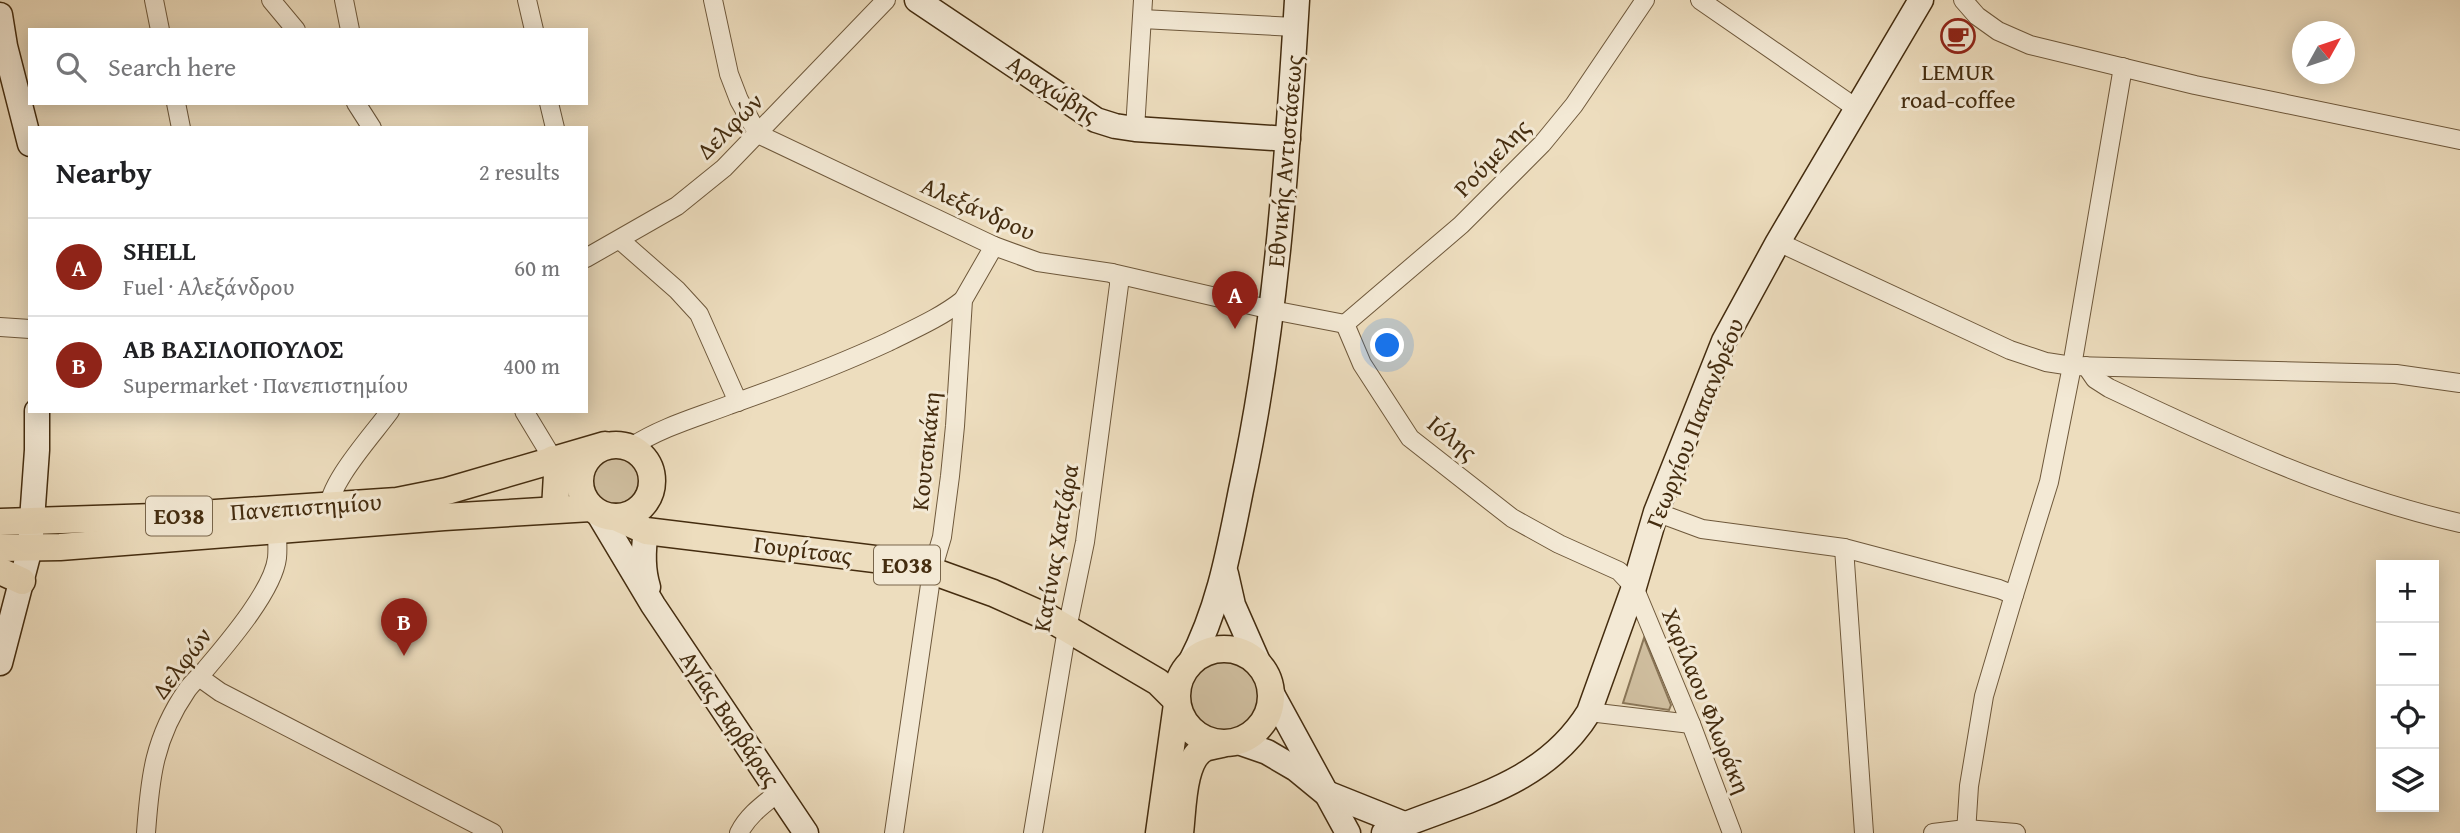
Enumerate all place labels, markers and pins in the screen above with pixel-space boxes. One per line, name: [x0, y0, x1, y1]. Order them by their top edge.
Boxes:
cafe icon: LEMUR road-coffee: [1939, 17, 1977, 55]
place label: LEMUR road-coffee: [1901, 54, 2015, 117]
pin: A: [1212, 271, 1258, 329]
pin: B: [381, 598, 427, 656]

